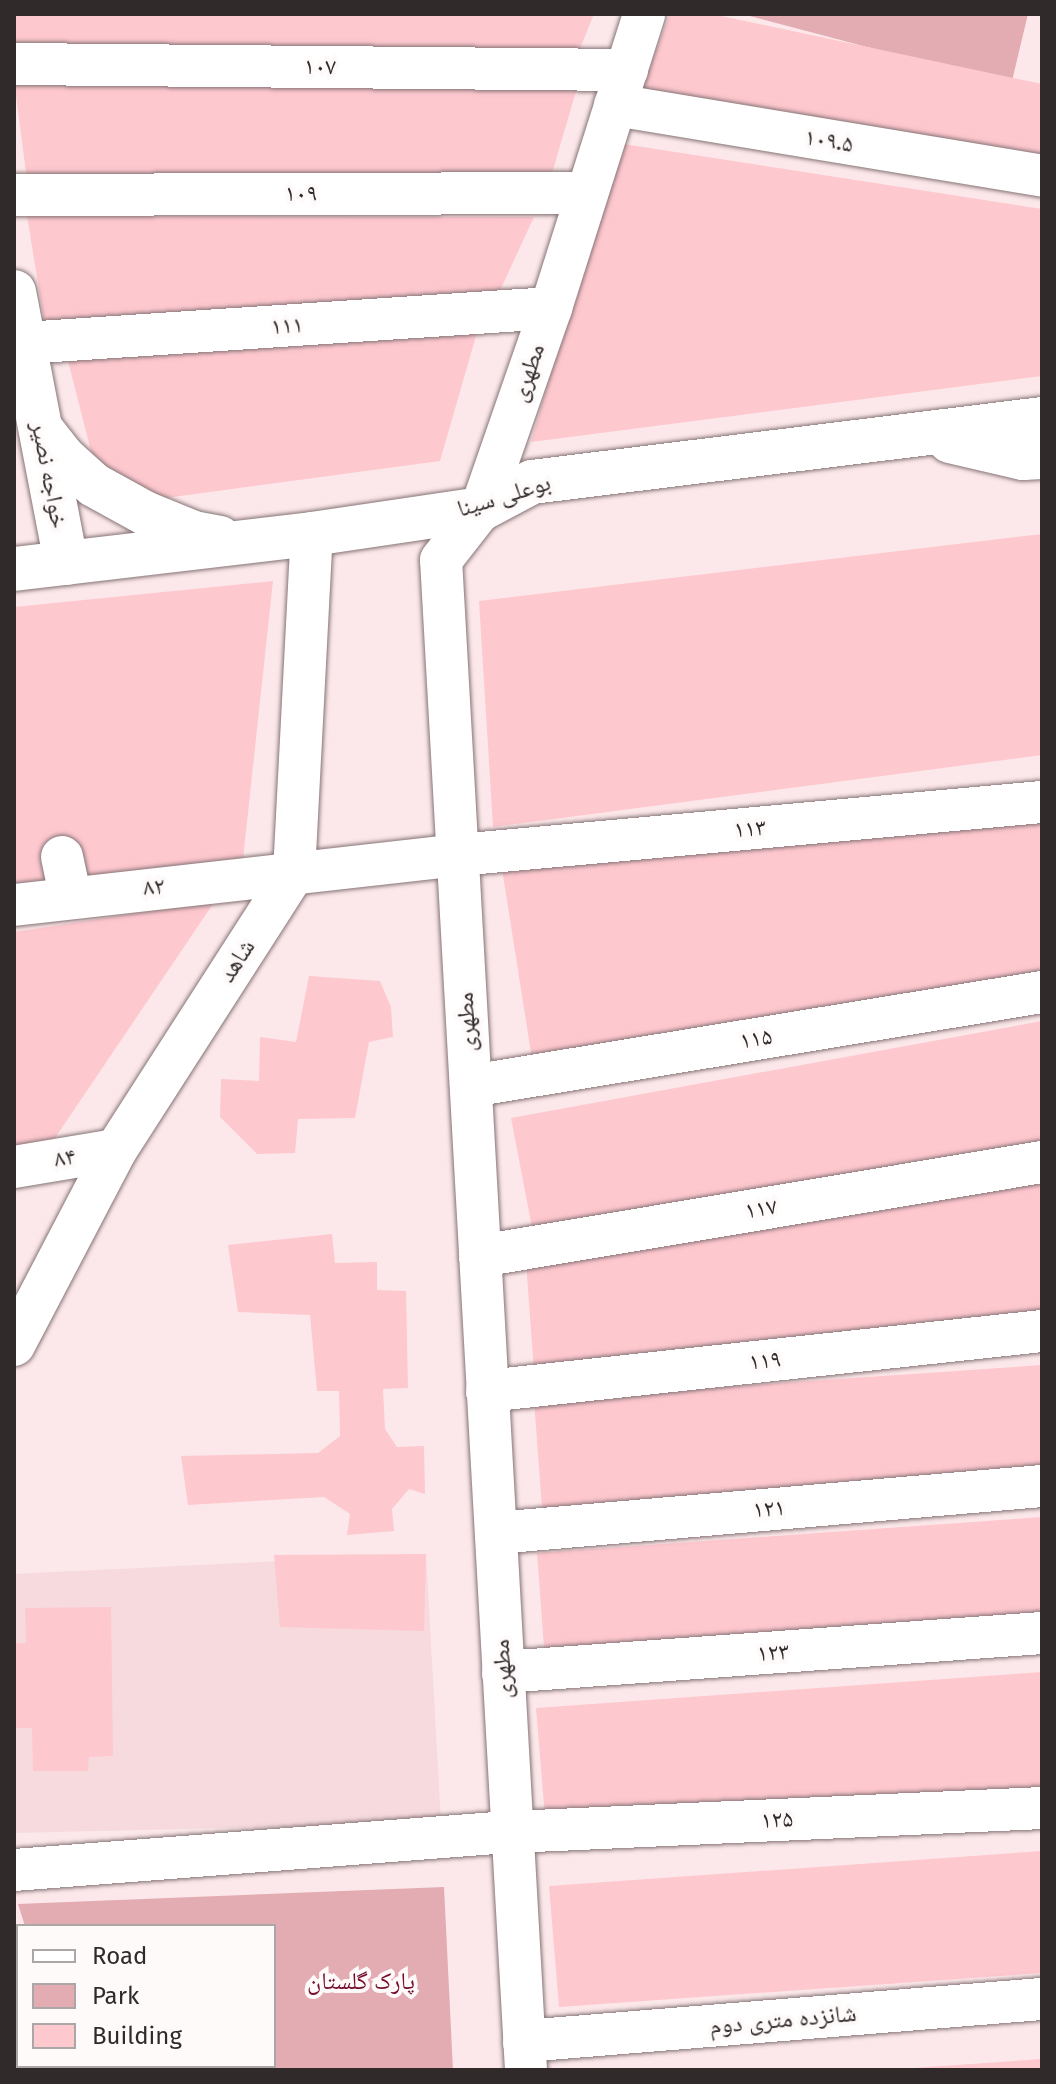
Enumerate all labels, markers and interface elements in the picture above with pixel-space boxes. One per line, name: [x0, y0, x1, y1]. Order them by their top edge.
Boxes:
street label: ۱۰۷: [304, 52, 336, 82]
street label: ۱۰۹.۵: [803, 123, 855, 159]
street label: ۱۰۹: [285, 180, 317, 208]
street label: ۱۱۱: [270, 311, 304, 341]
street label: مطهری: [505, 340, 551, 406]
street label: خواجه نصیر: [25, 419, 73, 531]
street label: بوعلی سینا: [454, 468, 554, 524]
street label: ۱۱۳: [733, 813, 767, 845]
street label: ۸۲: [142, 872, 166, 902]
street label: شاهد: [213, 934, 261, 988]
street label: مطهری: [451, 991, 483, 1053]
street label: ۱۱۵: [738, 1022, 774, 1056]
street label: ۸۴: [52, 1142, 78, 1174]
street label: ۱۱۷: [743, 1192, 779, 1226]
street label: ۱۱۹: [747, 1345, 783, 1377]
street label: ۱۲۱: [752, 1493, 786, 1525]
street label: مطهری: [487, 1638, 519, 1700]
street label: ۱۲۳: [756, 1638, 790, 1668]
street label: ۱۲۵: [760, 1805, 794, 1835]
legend: [16, 1924, 276, 2068]
text: Road: [92, 1942, 147, 1970]
park label: پارک گلستان: [307, 1968, 415, 1996]
text: Park: [92, 1982, 139, 2010]
street label: شانزده متری دوم: [708, 1999, 858, 2041]
text: Building: [92, 2022, 182, 2050]

